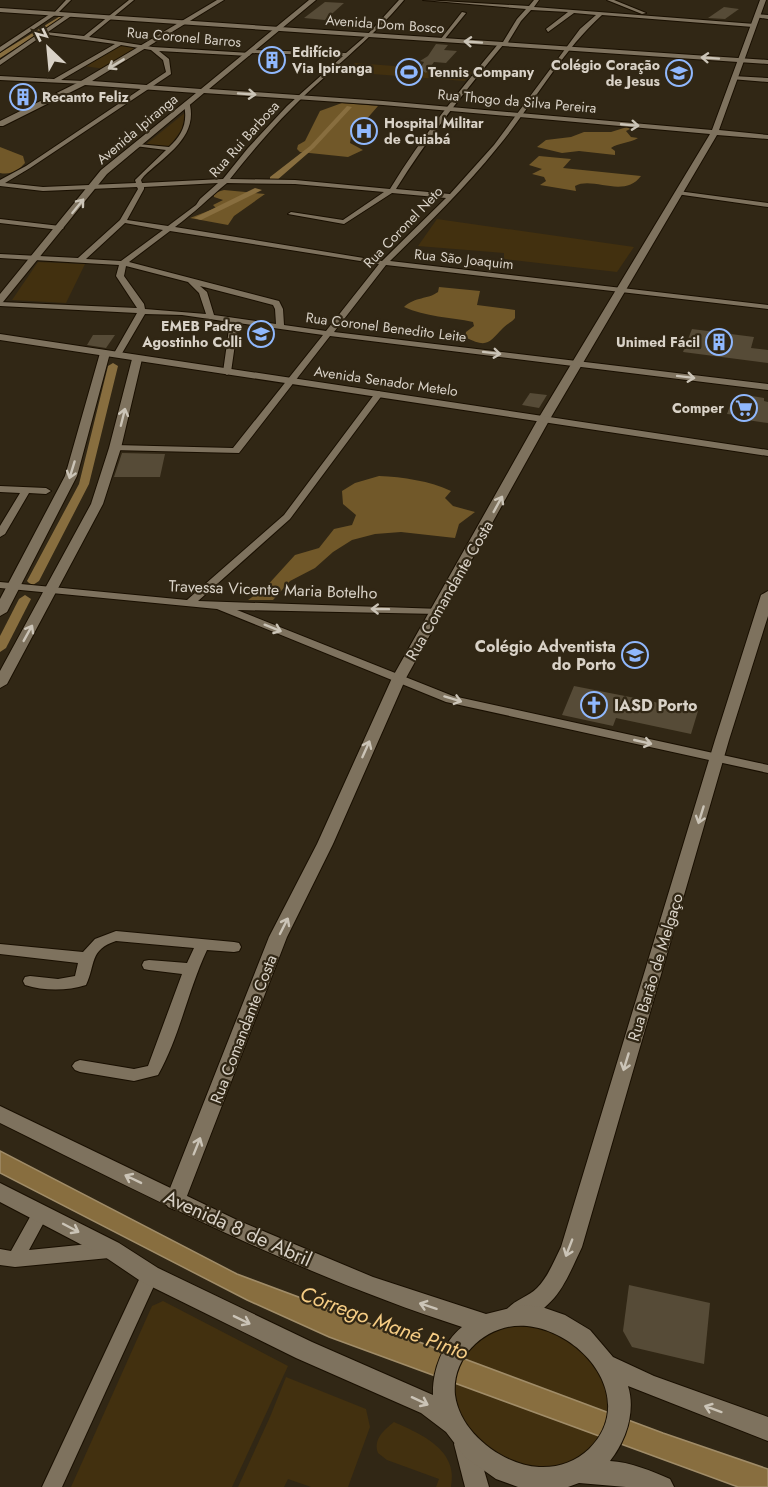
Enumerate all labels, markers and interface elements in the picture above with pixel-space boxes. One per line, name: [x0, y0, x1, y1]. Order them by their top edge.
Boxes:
street label: Avenida Dom Bosco: [325, 10, 446, 38]
north arrow: [18, 18, 78, 78]
text: N: [31, 22, 52, 48]
street label: Rua Coronel Barros: [126, 22, 242, 52]
one-way arrow: [464, 36, 484, 47]
place label: Edifício Via Ipiranga: [291, 42, 372, 78]
building icon: Edifício Via Ipiranga: [257, 45, 287, 75]
one-way arrow: [700, 52, 720, 63]
place label: Colégio Coração de Jesus: [551, 55, 661, 91]
sports icon: Tennis Company: [394, 57, 424, 87]
one-way arrow: [108, 58, 125, 70]
school or university icon: Colégio Coração de Jesus: [664, 58, 694, 88]
place label: Tennis Company: [428, 62, 535, 82]
building icon: Recanto Feliz: [8, 82, 38, 112]
street label: Rua Thogo da Silva Pereira: [437, 84, 597, 118]
place label: Recanto Feliz: [42, 87, 129, 107]
street label: Avenida Ipiranga: [92, 89, 182, 169]
one-way arrow: [237, 89, 257, 100]
street label: Rua Rui Barbosa: [204, 96, 284, 182]
place label: Hospital Militar de Cuiabá: [384, 113, 484, 149]
hospital icon: Hospital Militar de Cuiabá: [349, 116, 379, 146]
one-way arrow: [620, 120, 640, 131]
street label: Rua Coronel Neto: [359, 181, 447, 272]
one-way arrow: [71, 199, 84, 215]
street label: Rua São Joaquim: [413, 244, 515, 274]
street label: Rua Coronel Benedito Leite: [305, 307, 467, 347]
place label: EMEB Padre Agostinho Colli: [141, 316, 242, 352]
school or university icon: EMEB Padre Agostinho Colli: [246, 319, 276, 349]
building icon: Unimed Fácil: [704, 327, 734, 357]
place label: Unimed Fácil: [616, 332, 700, 352]
one-way arrow: [482, 348, 501, 359]
street label: Avenida Senador Metelo: [313, 361, 460, 401]
one-way arrow: [675, 371, 695, 382]
supermarket icon: Comper: [729, 393, 759, 423]
place label: Comper: [672, 398, 724, 418]
one-way arrow: [117, 408, 129, 427]
one-way arrow: [66, 460, 77, 479]
one-way arrow: [493, 495, 504, 513]
street label: Rua Comandante Costa: [400, 516, 499, 664]
street label: Travessa Vicente Maria Botelho: [168, 574, 378, 605]
one-way arrow: [370, 604, 390, 615]
one-way arrow: [264, 623, 282, 634]
one-way arrow: [22, 625, 34, 642]
place label: Colégio Adventista do Porto: [475, 635, 616, 676]
school or university icon: Colégio Adventista do Porto: [620, 640, 650, 670]
church icon: IASD Porto: [579, 690, 609, 720]
one-way arrow: [443, 694, 462, 705]
place label: IASD Porto: [614, 694, 697, 717]
one-way arrow: [633, 737, 652, 748]
one-way arrow: [361, 740, 372, 758]
one-way arrow: [694, 805, 705, 824]
street label: Rua Barão de Melgaço: [622, 890, 689, 1044]
one-way arrow: [278, 917, 290, 935]
street label: Rua Comandante Costa: [204, 951, 282, 1107]
one-way arrow: [620, 1052, 631, 1071]
one-way arrow: [192, 1137, 203, 1156]
one-way arrow: [124, 1173, 142, 1185]
street label: Avenida 8 de Abril: [159, 1183, 317, 1274]
one-way arrow: [61, 1223, 79, 1234]
one-way arrow: [563, 1238, 574, 1257]
water label: Córrego Mané Pinto: [296, 1279, 472, 1367]
one-way arrow: [419, 1299, 437, 1310]
one-way arrow: [233, 1315, 251, 1327]
one-way arrow: [410, 1396, 428, 1407]
one-way arrow: [704, 1403, 723, 1414]

